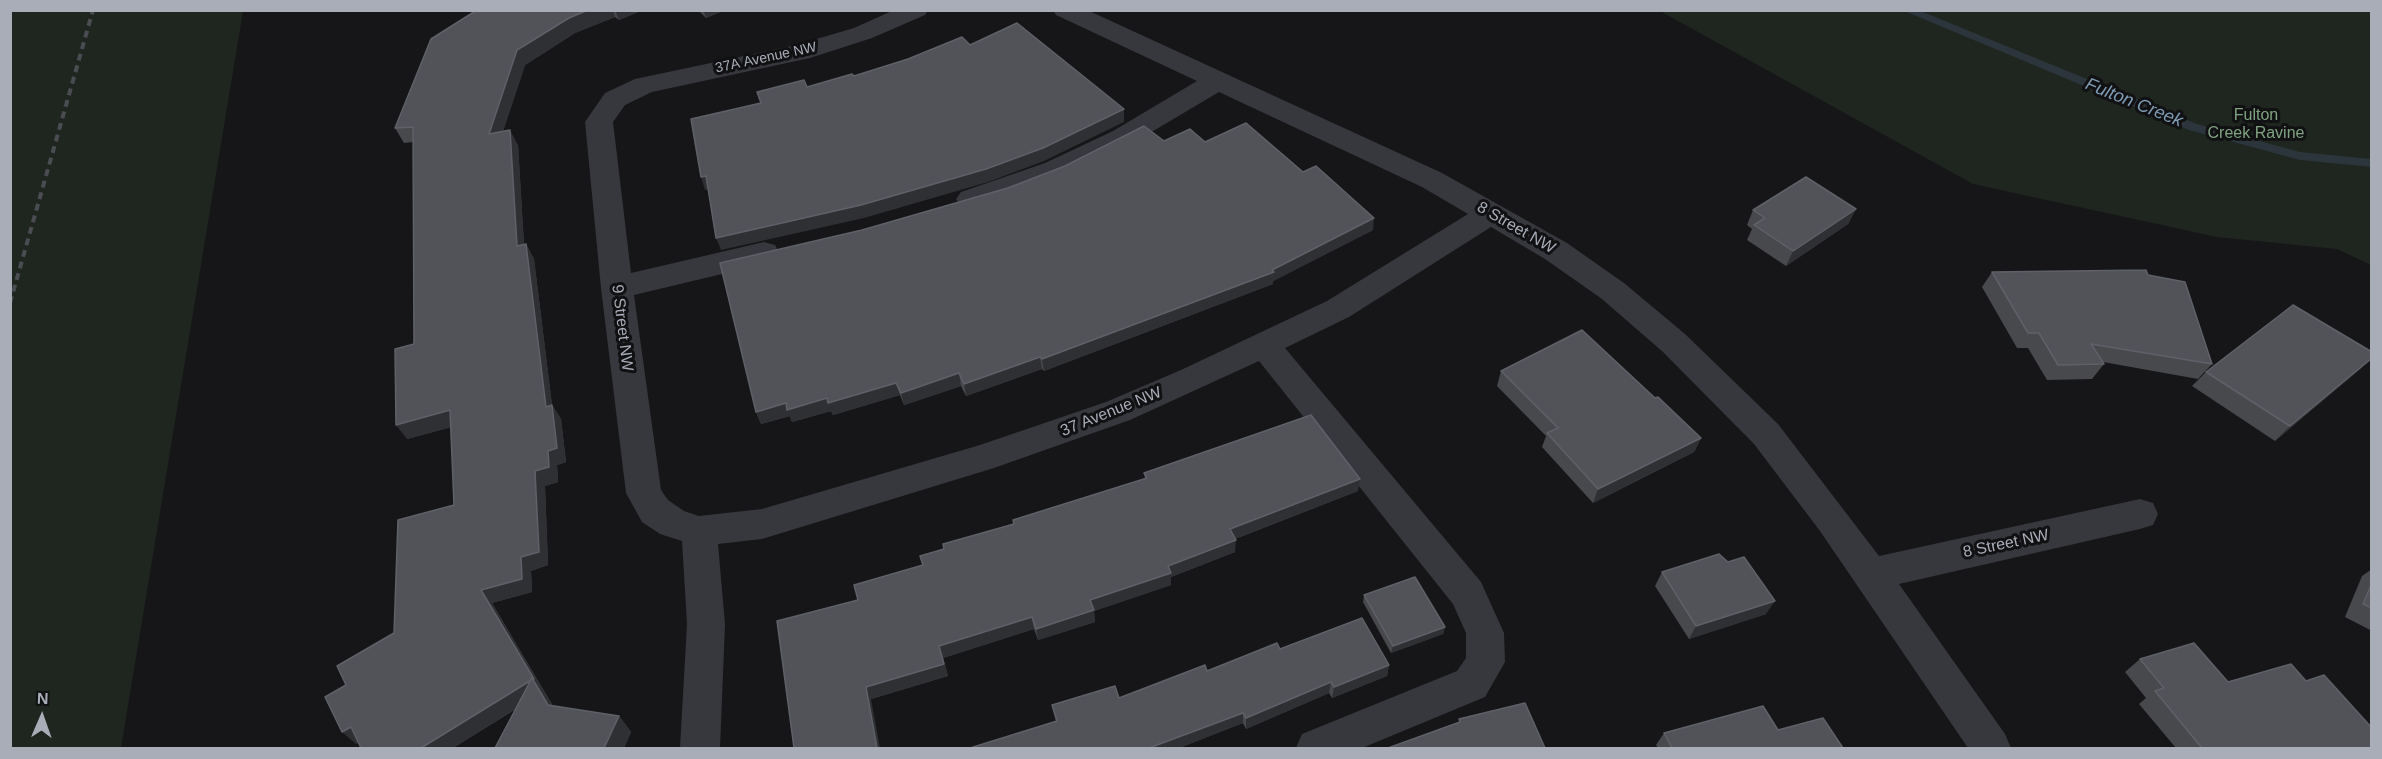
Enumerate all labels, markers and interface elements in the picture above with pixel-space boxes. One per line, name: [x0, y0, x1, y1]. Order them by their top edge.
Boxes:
street label: 37A Avenue NW: [714, 39, 818, 77]
water label: Fulton Creek: [2082, 74, 2186, 132]
park label: Fulton Creek Ravine: [2208, 106, 2304, 144]
street label: 8 Street NW: [1473, 198, 1559, 258]
street label: 9 Street NW: [607, 284, 637, 372]
street label: 37 Avenue NW: [1058, 383, 1164, 441]
street label: 8 Street NW: [1961, 526, 2051, 562]
north arrow: [12, 687, 72, 747]
text: N: [37, 690, 49, 707]

